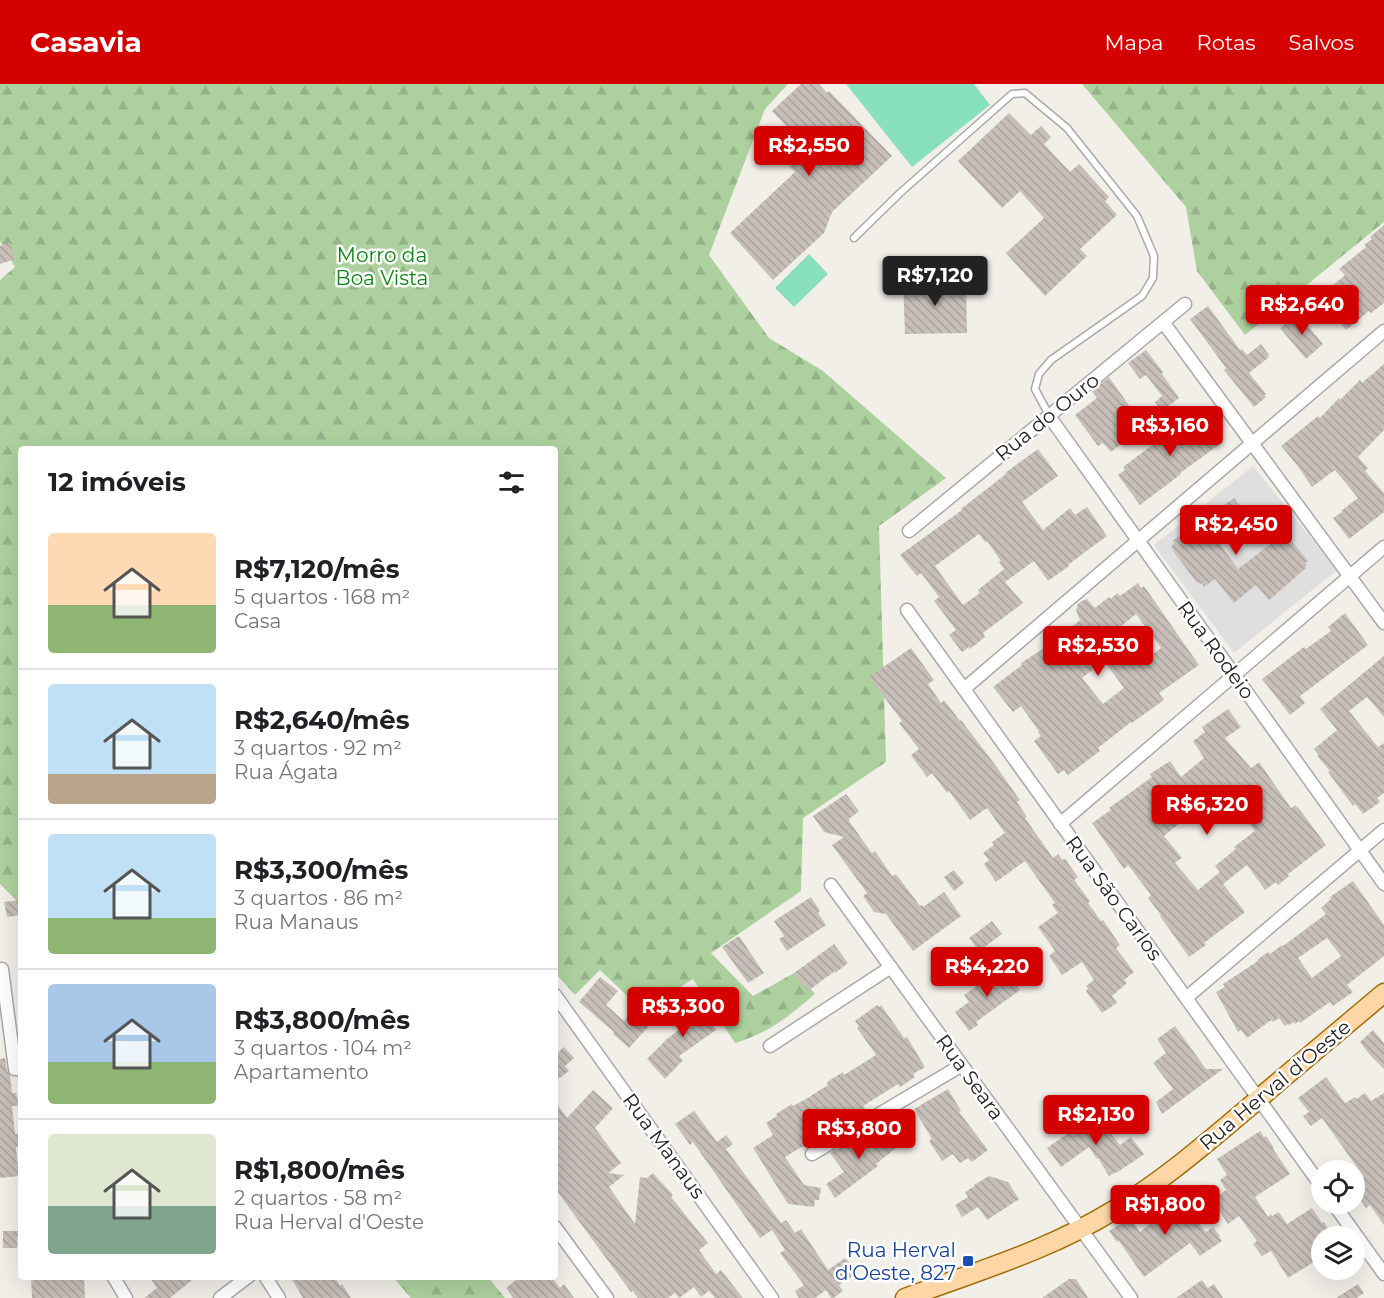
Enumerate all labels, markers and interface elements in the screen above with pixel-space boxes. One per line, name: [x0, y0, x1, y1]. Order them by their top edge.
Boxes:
text: Casavia: [30, 25, 142, 59]
text: Mapa: [1104, 30, 1163, 55]
text: Rotas: [1196, 30, 1256, 55]
text: Salvos: [1289, 30, 1354, 55]
pin: R$2,550: [754, 126, 864, 177]
text: R$2,550: [768, 133, 850, 157]
park label: Morro da Boa Vista: [336, 243, 428, 290]
pin: R$7,120: [880, 256, 990, 307]
text: R$7,120: [897, 263, 973, 287]
pin: R$2,640: [1247, 285, 1357, 336]
text: R$2,640: [1260, 292, 1344, 316]
street label: Rua do Ouro: [990, 368, 1104, 466]
pin: R$3,160: [1115, 406, 1225, 457]
text: R$3,160: [1131, 413, 1209, 437]
text: 12 imóveis: [48, 466, 186, 498]
icon: filters: [495, 466, 528, 499]
pin: R$2,450: [1181, 505, 1291, 556]
text: R$2,450: [1194, 512, 1278, 536]
text: R$7,120/mês: [234, 553, 399, 585]
icon: home: [96, 557, 168, 629]
text: 5 quartos · 168 m²: [234, 585, 410, 609]
street label: Rua Rodeio: [1172, 596, 1260, 704]
text: Casa: [234, 609, 281, 633]
pin: R$2,530: [1043, 626, 1153, 677]
text: R$2,530: [1057, 633, 1139, 657]
text: R$2,640/mês: [234, 704, 410, 736]
icon: home: [96, 708, 168, 780]
text: 3 quartos · 92 m²: [234, 736, 402, 760]
text: Rua Ágata: [234, 760, 338, 784]
pin: R$6,320: [1152, 785, 1262, 836]
text: R$6,320: [1166, 792, 1248, 816]
street label: Rua São Carlos: [1061, 831, 1167, 965]
text: R$3,300/mês: [234, 854, 408, 886]
icon: home: [96, 858, 168, 930]
text: 3 quartos · 86 m²: [234, 886, 403, 910]
text: Rua Manaus: [234, 910, 358, 934]
pin: R$4,220: [932, 947, 1042, 998]
text: R$4,220: [945, 954, 1029, 978]
pin: R$3,300: [628, 987, 738, 1038]
text: R$3,300: [641, 994, 725, 1018]
text: R$3,800/mês: [234, 1004, 410, 1036]
icon: home: [96, 1008, 168, 1080]
street label: Rua Herval d'Oeste: [1194, 1015, 1356, 1155]
street label: Rua Seara: [931, 1030, 1009, 1124]
text: 3 quartos · 104 m²: [234, 1036, 412, 1060]
text: Apartamento: [234, 1060, 369, 1084]
street label: Rua Manaus: [618, 1089, 710, 1204]
pin: R$2,130: [1041, 1095, 1151, 1146]
text: R$2,130: [1057, 1102, 1135, 1126]
pin: R$3,800: [804, 1109, 914, 1160]
text: R$3,800: [816, 1116, 902, 1140]
text: R$1,800/mês: [234, 1154, 405, 1186]
icon: home: [96, 1158, 168, 1230]
map controls: [1311, 1160, 1365, 1280]
button: locate: [1311, 1160, 1365, 1214]
pin: R$1,800: [1110, 1185, 1220, 1236]
text: 2 quartos · 58 m²: [234, 1186, 402, 1210]
text: R$1,800: [1125, 1192, 1205, 1216]
text: Rua Herval d'Oeste: [234, 1210, 424, 1234]
button: layers: [1311, 1226, 1365, 1280]
place label: Rua Herval d'Oeste, 827: [835, 1238, 956, 1285]
marker: Rua Herval d'Oeste, 827: [961, 1254, 975, 1268]

